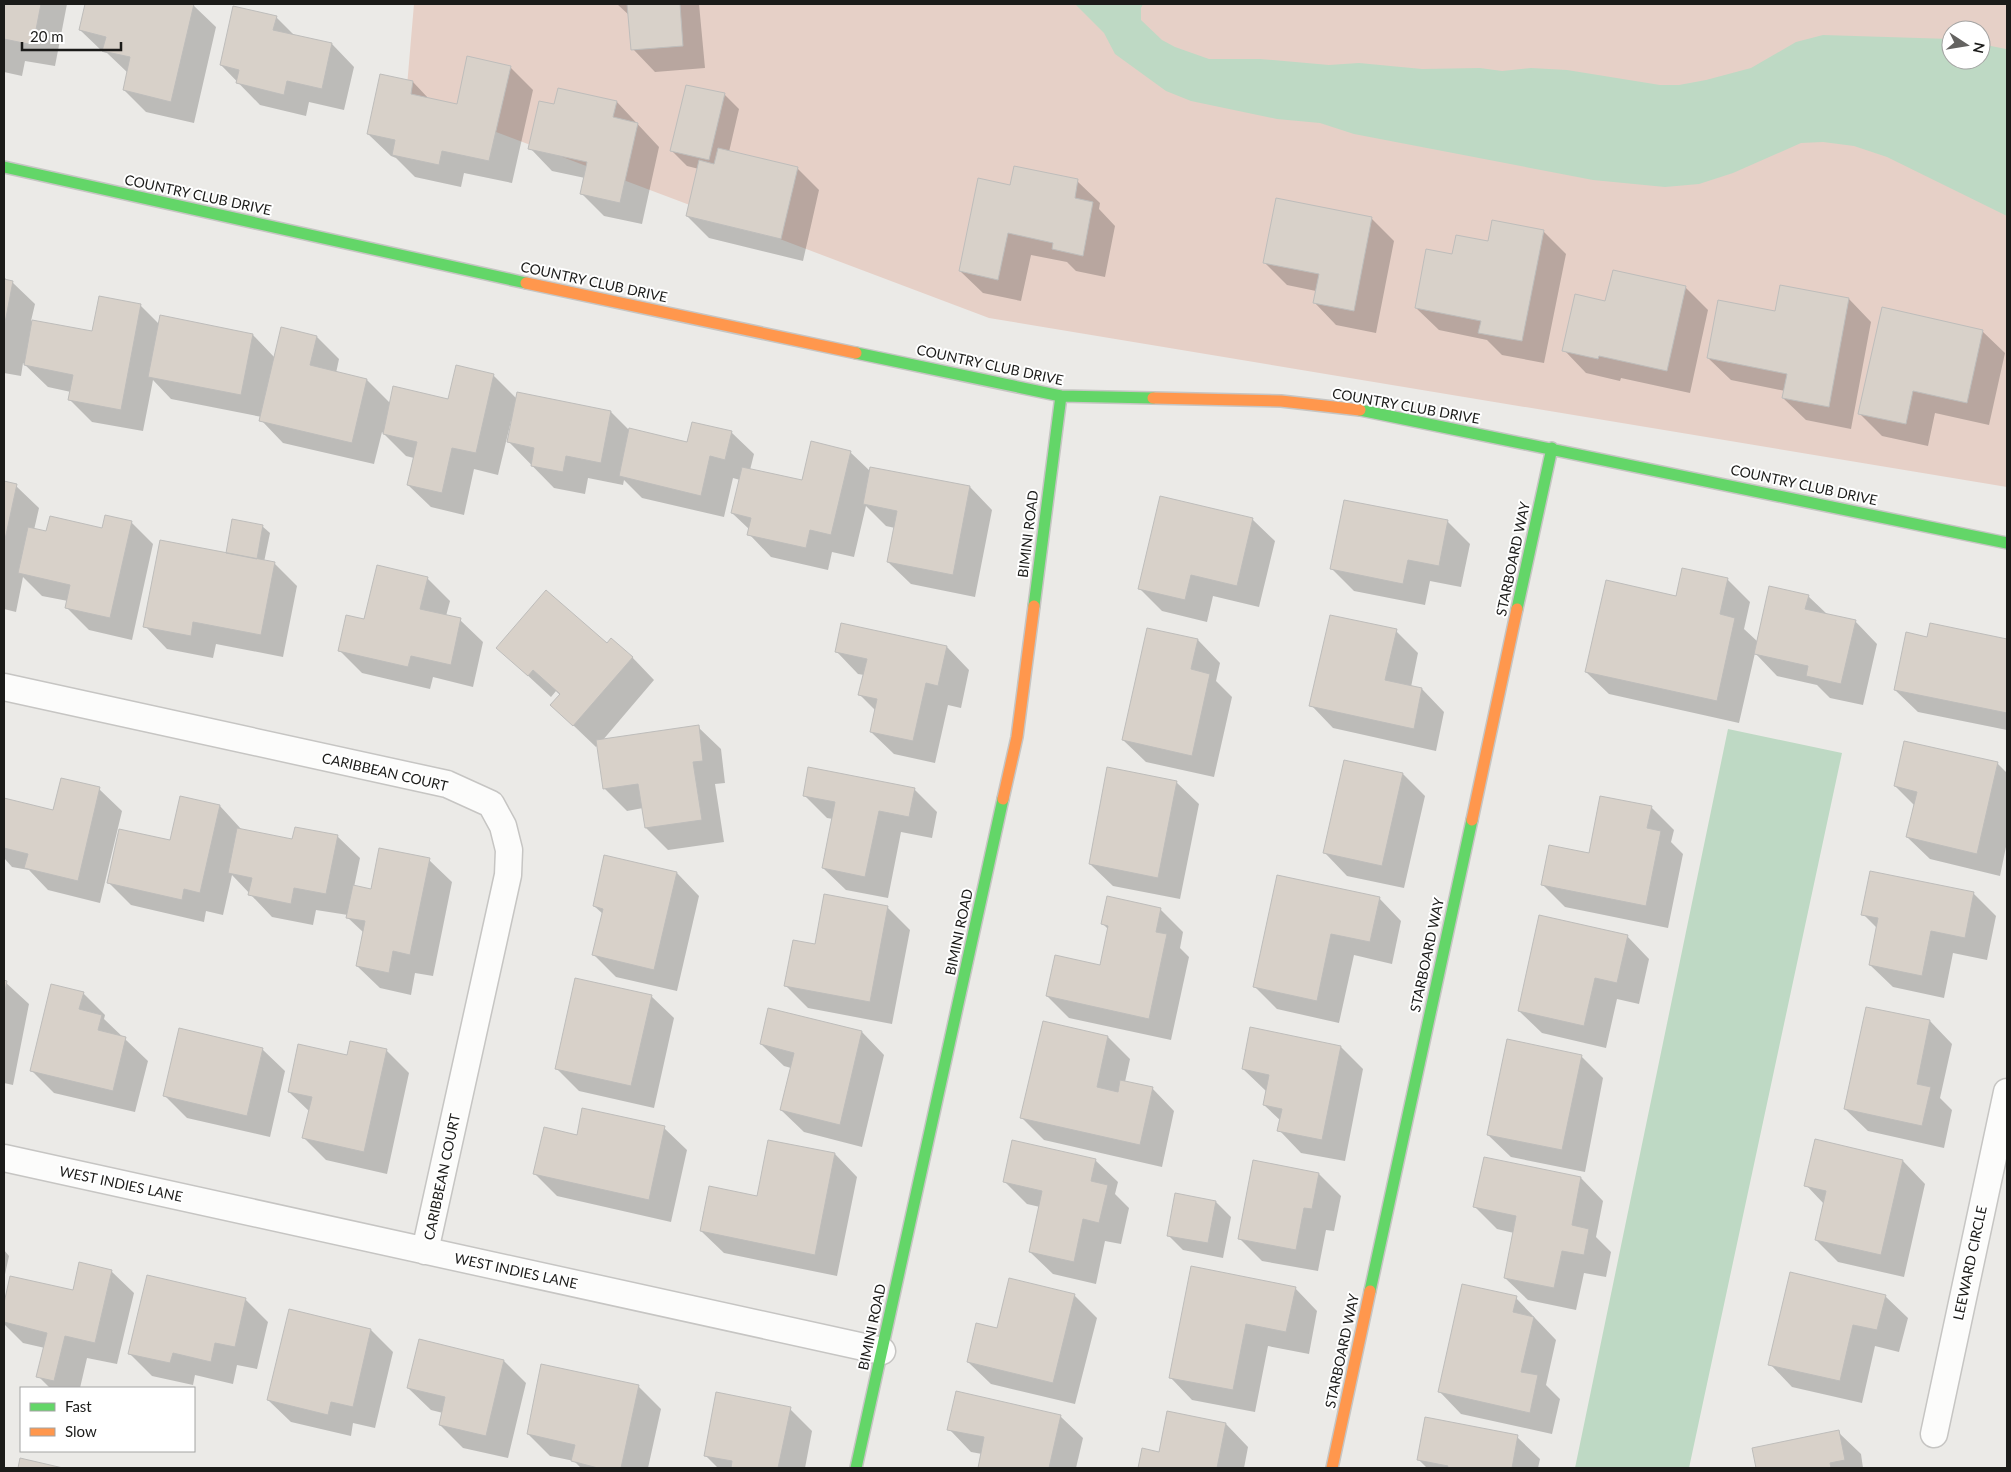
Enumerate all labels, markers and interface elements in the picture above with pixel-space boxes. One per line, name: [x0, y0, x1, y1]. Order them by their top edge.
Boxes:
scale bar: [22, 20, 121, 52]
north arrow: [1941, 20, 1991, 70]
text: 20 m: [30, 27, 64, 45]
text: N: [1970, 41, 1989, 55]
street label: COUNTRY CLUB DRIVE: [123, 171, 273, 218]
street label: COUNTRY CLUB DRIVE: [519, 258, 669, 305]
street label: COUNTRY CLUB DRIVE: [915, 341, 1065, 388]
street label: COUNTRY CLUB DRIVE: [1331, 384, 1481, 427]
street label: COUNTRY CLUB DRIVE: [1729, 461, 1879, 508]
street label: BIMINI ROAD: [1014, 489, 1041, 579]
street label: STARBOARD WAY: [1492, 500, 1533, 618]
street label: CARIBBEAN COURT: [320, 749, 451, 794]
street label: BIMINI ROAD: [941, 887, 976, 977]
street label: STARBOARD WAY: [1406, 896, 1447, 1014]
street label: CARIBBEAN COURT: [420, 1111, 463, 1242]
street label: WEST INDIES LANE: [58, 1162, 184, 1205]
street label: LEEWARD CIRCLE: [1949, 1204, 1990, 1322]
street label: WEST INDIES LANE: [453, 1249, 579, 1292]
street label: BIMINI ROAD: [854, 1282, 889, 1372]
street label: STARBOARD WAY: [1321, 1292, 1362, 1410]
legend: [20, 1387, 195, 1452]
text: Fast: [65, 1397, 92, 1415]
text: Slow: [65, 1422, 97, 1440]

